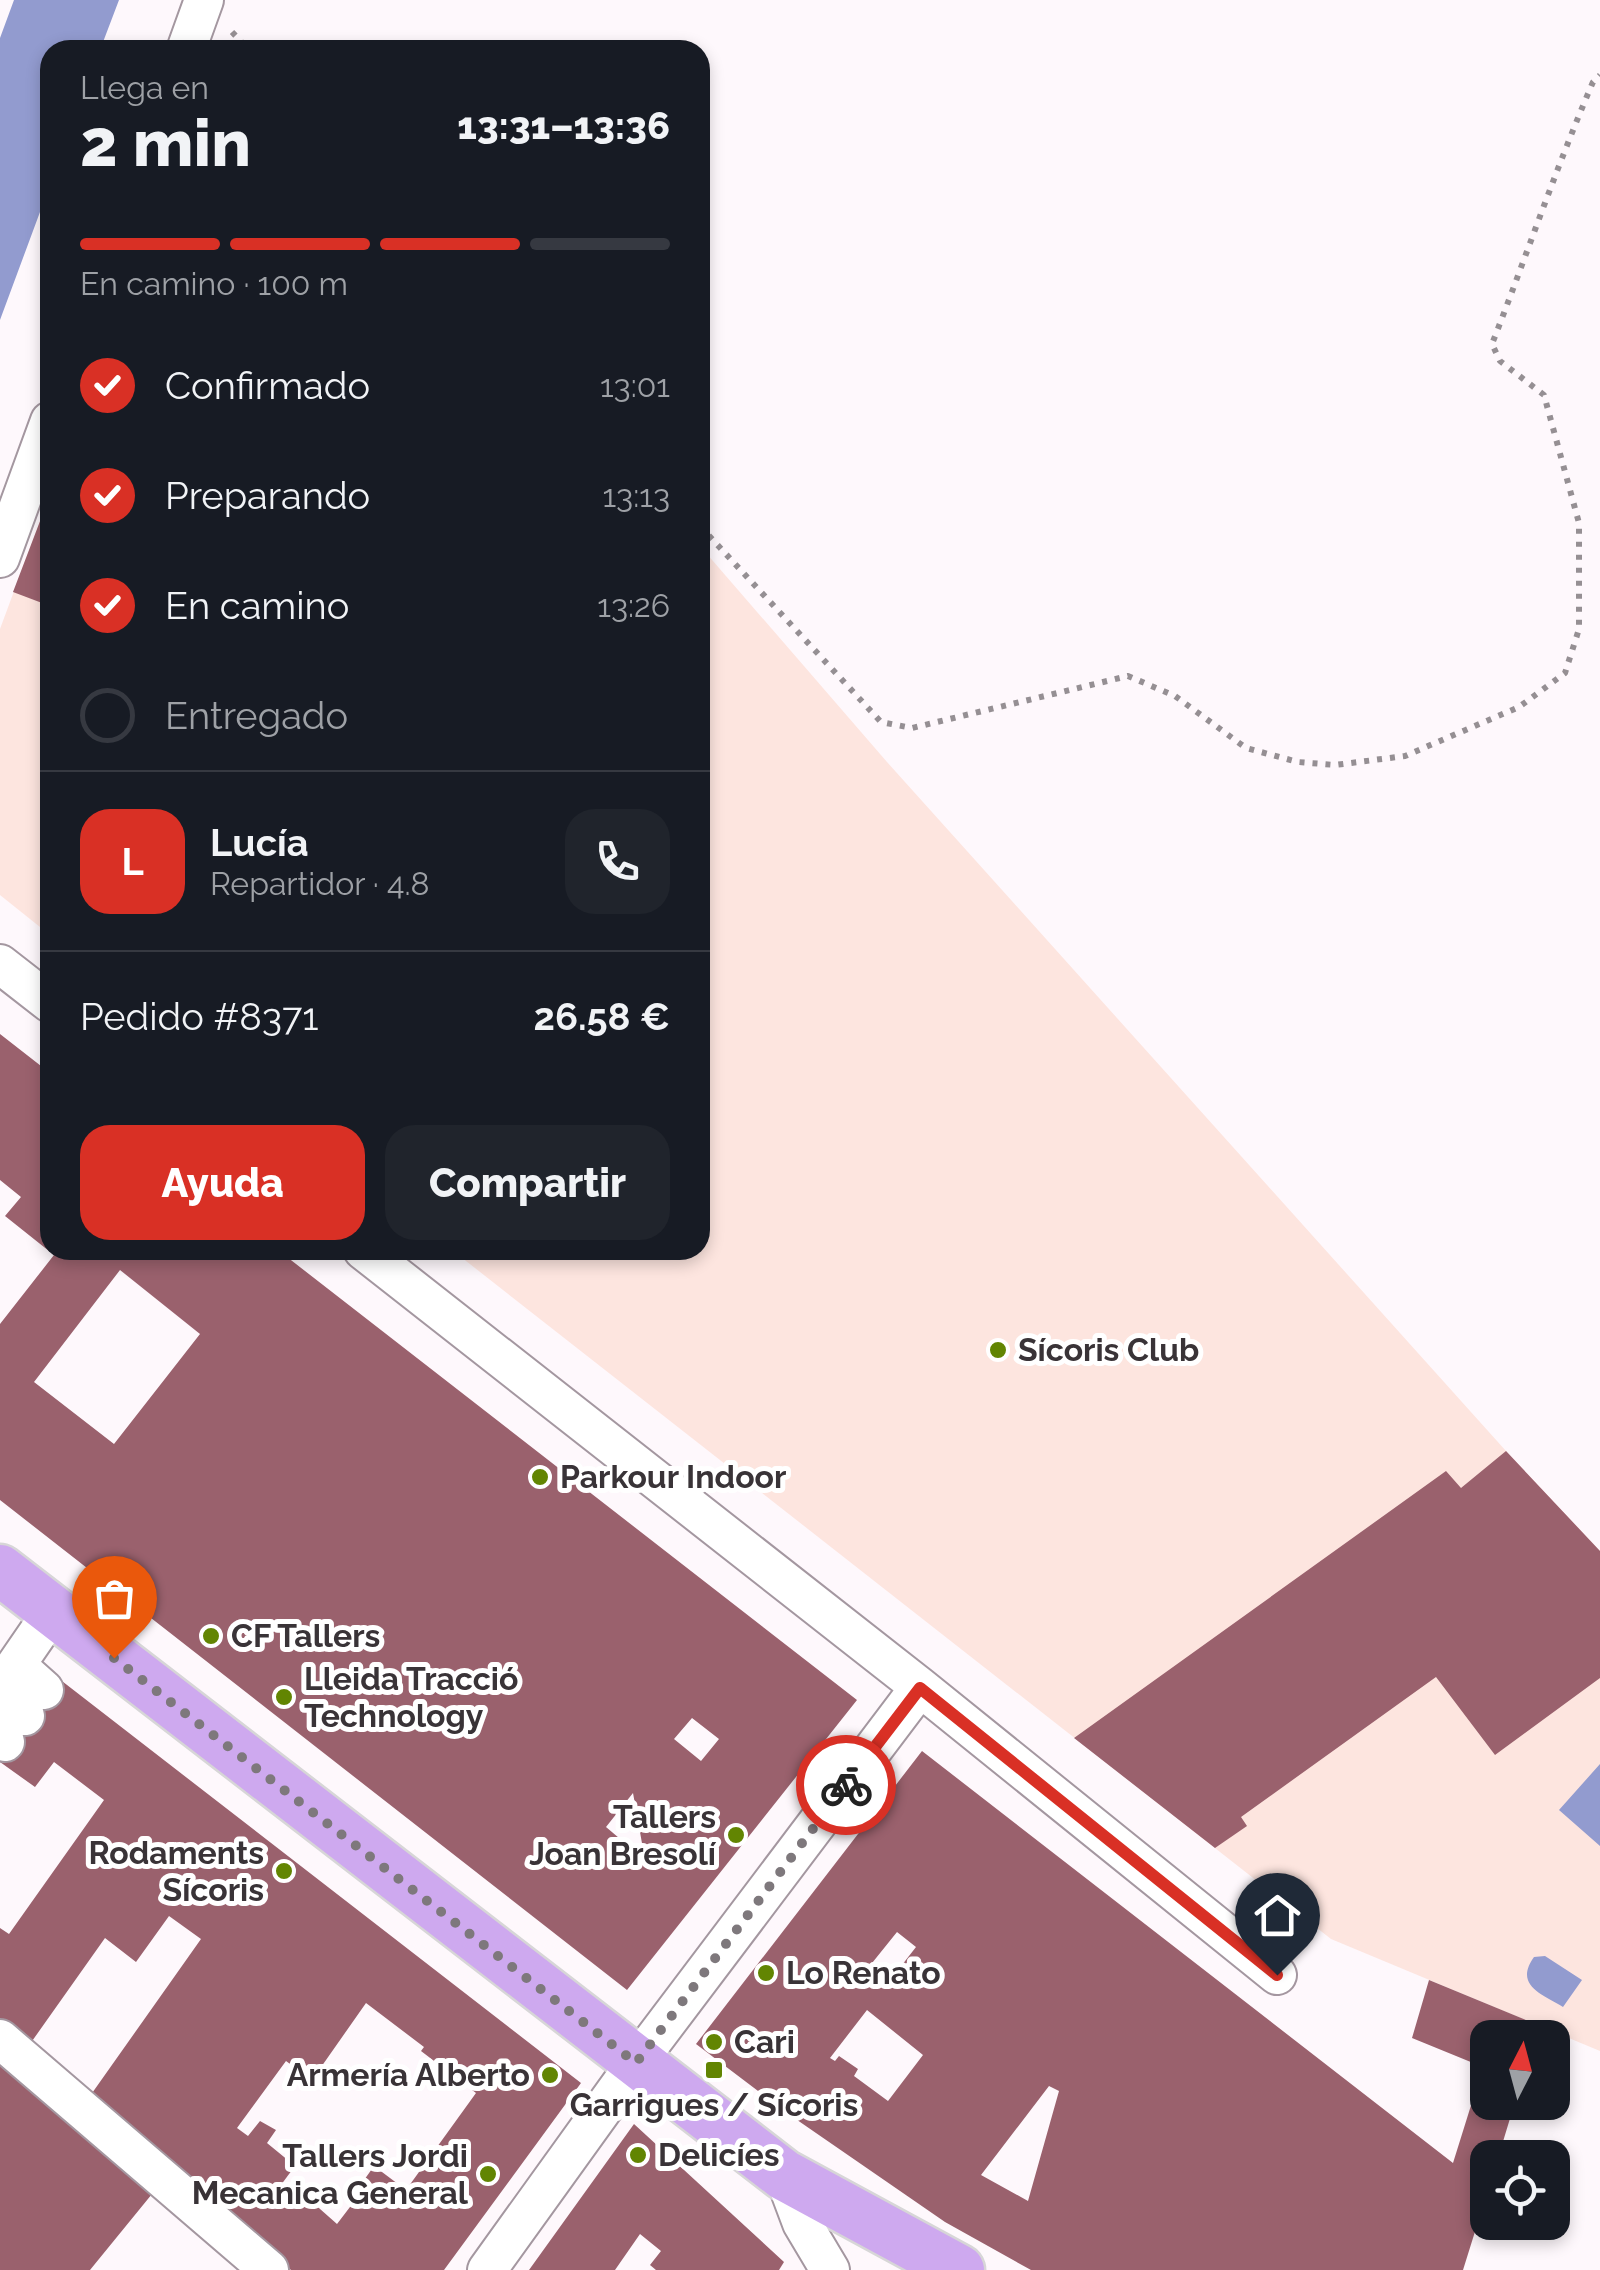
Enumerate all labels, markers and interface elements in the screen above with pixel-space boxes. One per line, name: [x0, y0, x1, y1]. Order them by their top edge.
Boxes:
text: Llega en: [80, 69, 209, 106]
text: 13:31–13:36: [457, 103, 670, 148]
text: 2 min: [80, 105, 251, 181]
text: En camino · 100 m: [80, 265, 348, 302]
icon: check: [80, 358, 135, 413]
text: Confirmado: [165, 363, 370, 408]
text: 13:01: [600, 367, 670, 404]
icon: check: [80, 468, 135, 523]
text: Preparando: [165, 473, 370, 518]
text: 13:13: [602, 477, 670, 514]
icon: check: [80, 578, 135, 633]
text: En camino: [165, 583, 349, 628]
text: 13:26: [597, 587, 670, 624]
text: Entregado: [165, 693, 348, 738]
button: phone: [565, 809, 670, 914]
text: Lucía: [210, 820, 309, 865]
text: L: [121, 839, 144, 884]
text: Repartidor · 4.8: [210, 865, 430, 902]
text: Pedido #8371: [80, 994, 319, 1039]
text: 26.58 €: [534, 994, 670, 1039]
button: Ayuda: [80, 1125, 365, 1240]
button: Compartir: [385, 1125, 670, 1240]
place label: Sícoris Club: [1018, 1331, 1199, 1368]
marker: Sícoris Club: [987, 1339, 1009, 1361]
place label: Parkour Indoor: [560, 1458, 786, 1495]
marker: Parkour Indoor: [529, 1466, 551, 1488]
pin: [72, 1556, 157, 1659]
icon: bag: [87, 1571, 142, 1626]
place label: CF Tallers: [231, 1617, 380, 1654]
marker: CF Tallers: [200, 1625, 222, 1647]
place label: Lleida Tracció Technology: [304, 1660, 518, 1734]
marker: Lleida Tracció Technology: [273, 1686, 295, 1708]
courier: [796, 1735, 896, 1835]
icon: bike: [819, 1758, 874, 1813]
place label: Tallers Joan Bresolí: [529, 1798, 717, 1872]
marker: Tallers Joan Bresolí: [725, 1824, 747, 1846]
place label: Rodaments Sícoris: [89, 1834, 264, 1908]
marker: Rodaments Sícoris: [273, 1860, 295, 1882]
pin: [1235, 1873, 1320, 1976]
icon: home: [1250, 1888, 1305, 1943]
place label: Lo Renato: [786, 1954, 941, 1991]
marker: Lo Renato: [755, 1962, 777, 1984]
north arrow: [1470, 2020, 1570, 2120]
map controls: [1470, 2020, 1570, 2240]
place label: Cari: [734, 2023, 795, 2060]
marker: Cari: [703, 2031, 725, 2053]
place label: Armería Alberto: [287, 2056, 530, 2093]
marker: Garrigues / Sícoris: [703, 2059, 725, 2081]
marker: Armería Alberto: [539, 2064, 561, 2086]
place label: Garrigues / Sícoris: [570, 2086, 858, 2123]
place label: Delicíes: [658, 2136, 780, 2173]
place label: Tallers Jordi Mecanica General: [192, 2137, 469, 2211]
button: locate: [1470, 2140, 1570, 2240]
marker: Delicíes: [627, 2144, 649, 2166]
marker: Tallers Jordi Mecanica General: [477, 2163, 499, 2185]

